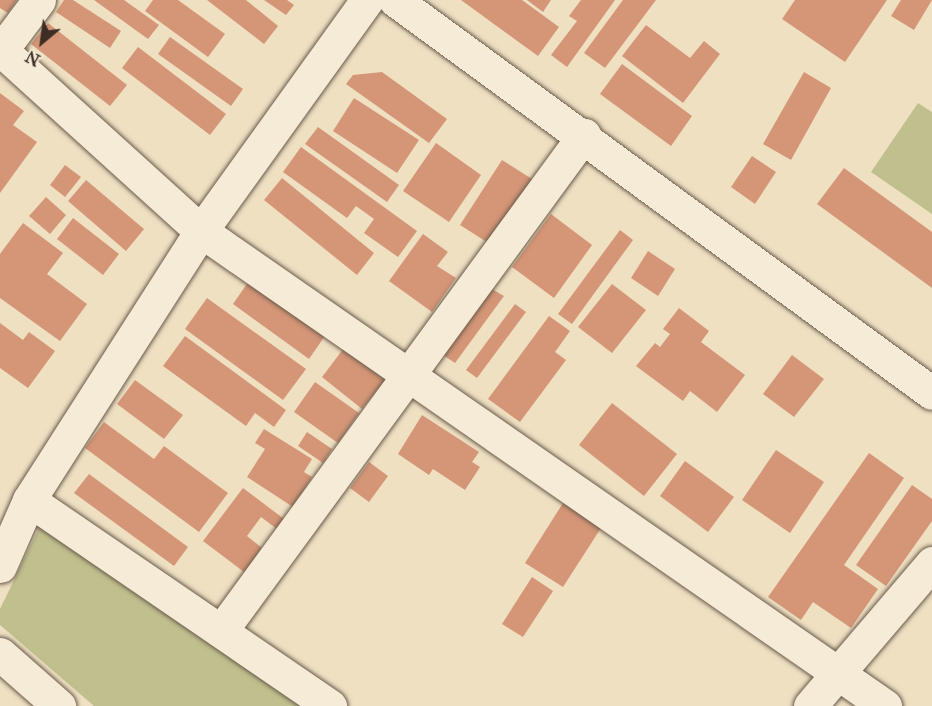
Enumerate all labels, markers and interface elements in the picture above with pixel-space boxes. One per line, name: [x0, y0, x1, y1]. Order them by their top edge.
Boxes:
north arrow: [12, 12, 72, 72]
text: N: [22, 47, 44, 70]

